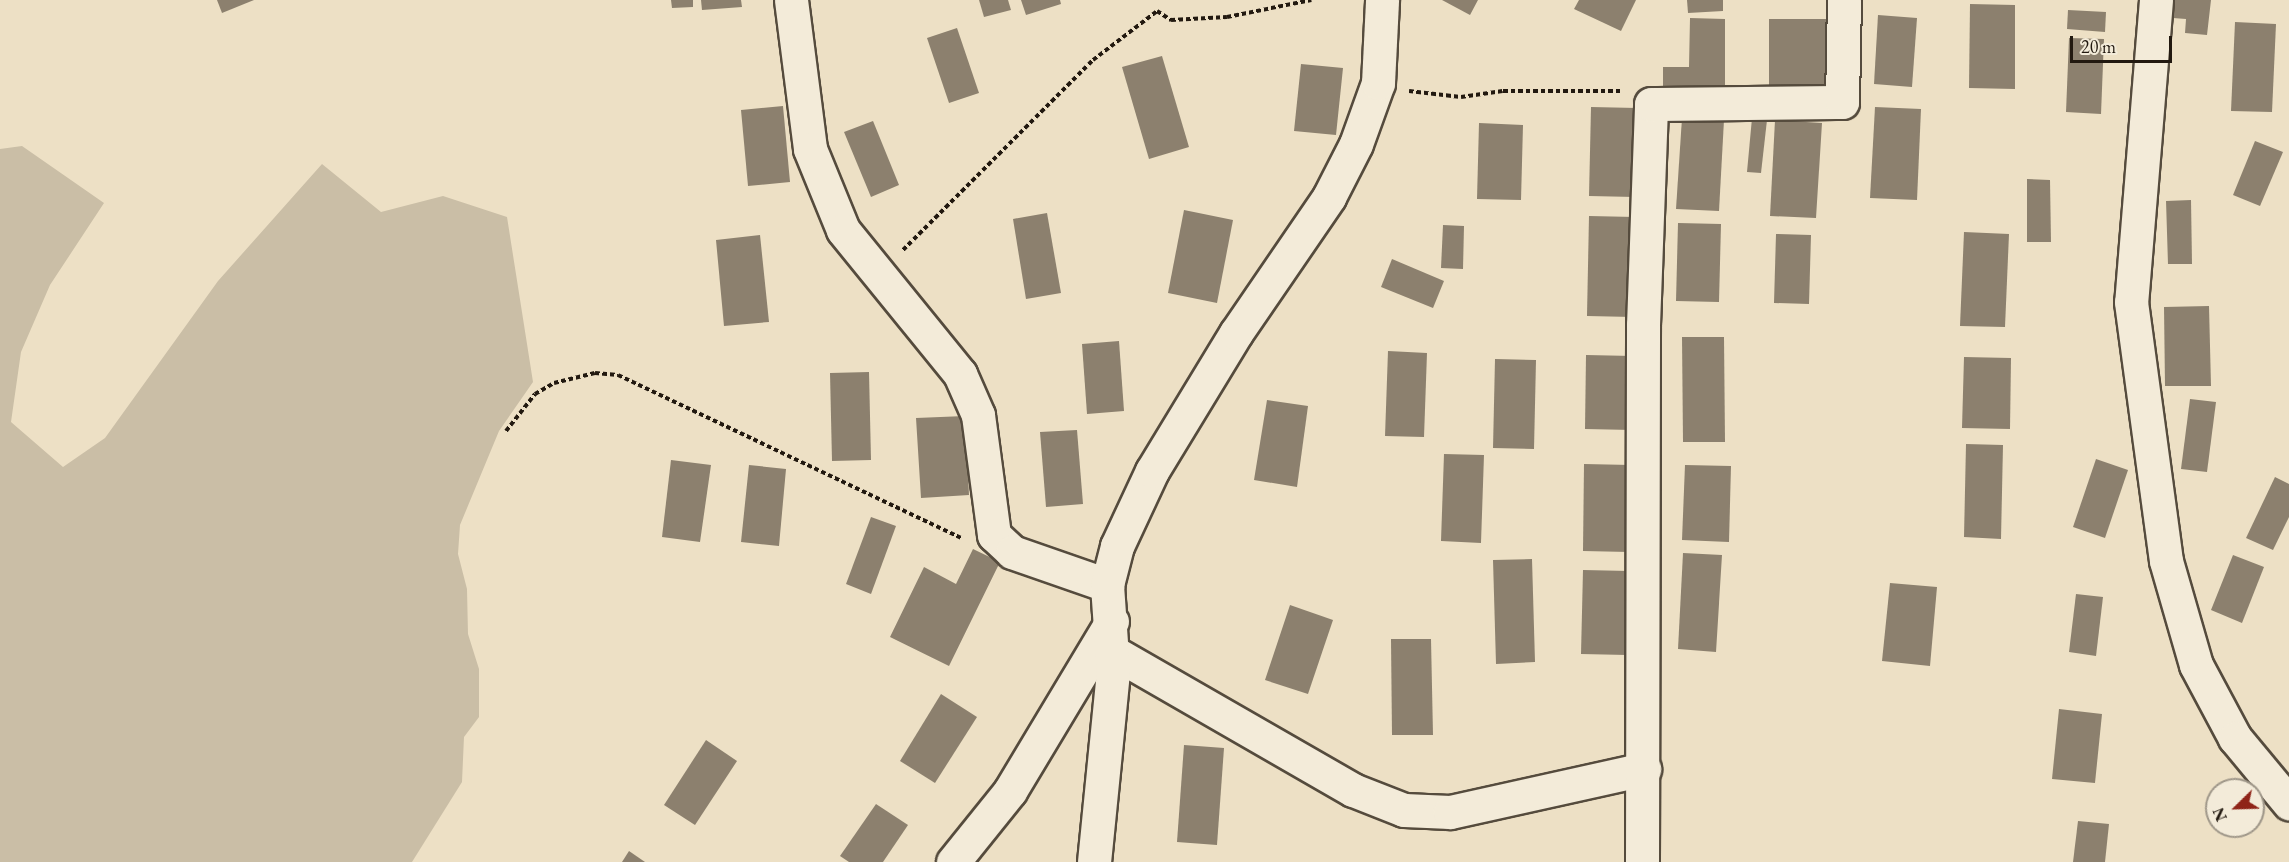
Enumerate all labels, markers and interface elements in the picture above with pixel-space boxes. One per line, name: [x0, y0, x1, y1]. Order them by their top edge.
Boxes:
scale bar: [2073, 24, 2175, 62]
text: 20 m: [2081, 35, 2116, 58]
north arrow: [2205, 778, 2265, 838]
text: N: [2208, 804, 2232, 825]

